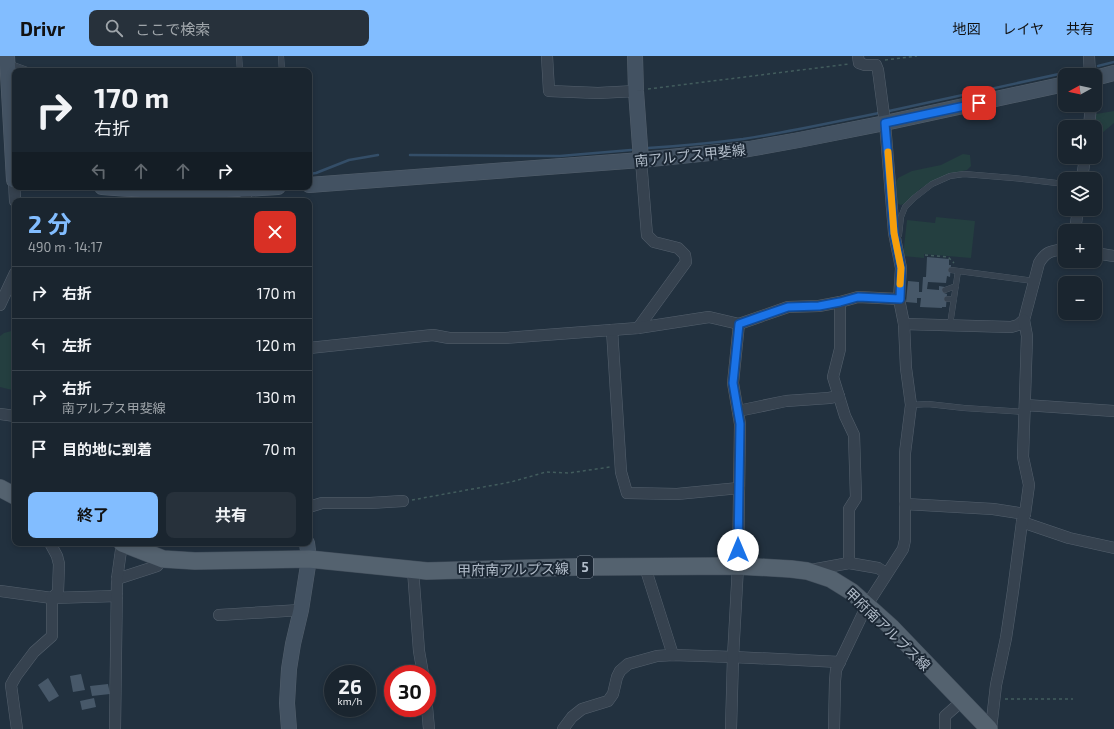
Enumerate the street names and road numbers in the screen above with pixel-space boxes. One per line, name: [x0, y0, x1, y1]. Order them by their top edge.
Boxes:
street label: 南アルプス甲斐線: [633, 141, 747, 169]
road number: 5: [577, 556, 593, 578]
street label: 甲府南アルプス線: [457, 560, 569, 578]
street label: 甲府南アルプス線: [842, 584, 934, 674]

